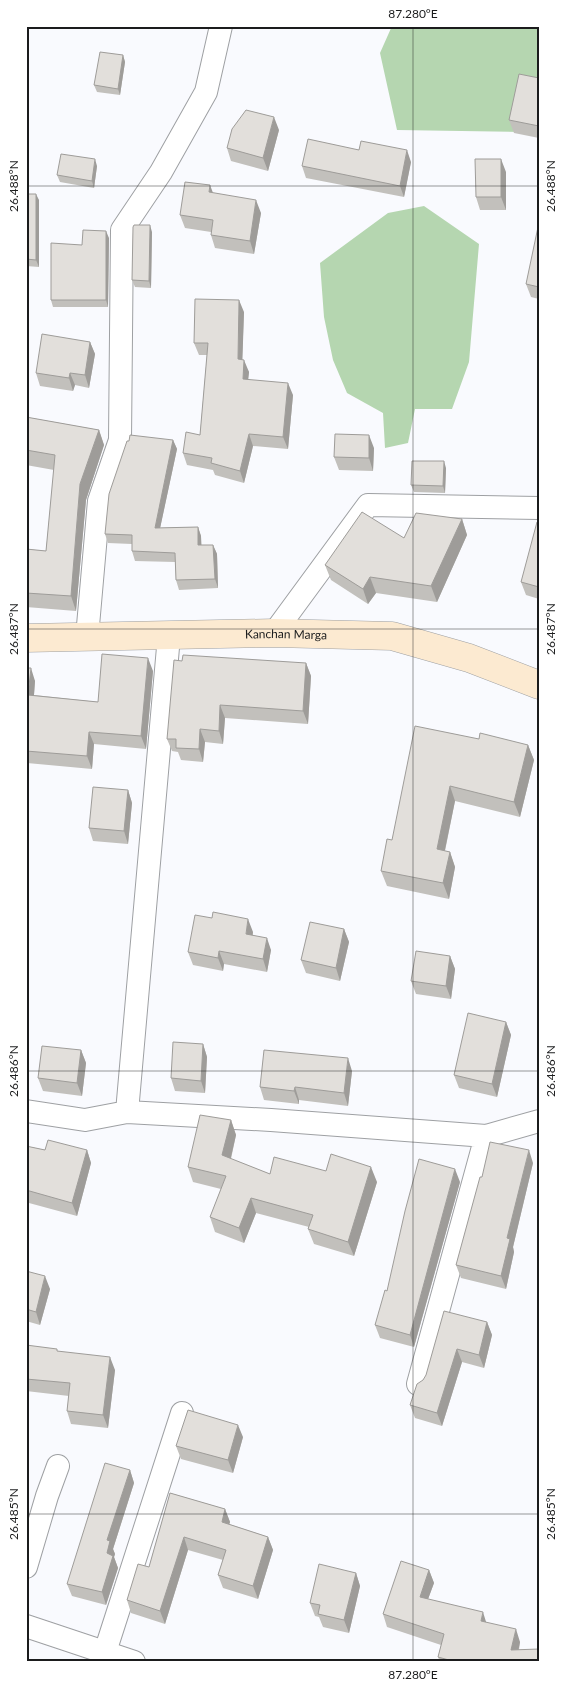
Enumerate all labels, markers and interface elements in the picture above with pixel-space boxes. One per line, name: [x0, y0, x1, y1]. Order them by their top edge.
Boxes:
text: 87.280°E: [388, 6, 438, 21]
text: 26.488°N: [6, 160, 21, 212]
text: 26.488°N: [543, 160, 558, 212]
text: 26.487°N: [6, 603, 21, 655]
text: 26.487°N: [543, 603, 558, 655]
street label: Kanchan Marga: [245, 625, 327, 642]
text: 26.486°N: [6, 1045, 21, 1097]
text: 26.486°N: [543, 1045, 558, 1097]
text: 26.485°N: [6, 1488, 21, 1540]
text: 26.485°N: [543, 1488, 558, 1540]
text: 87.280°E: [388, 1667, 438, 1682]

